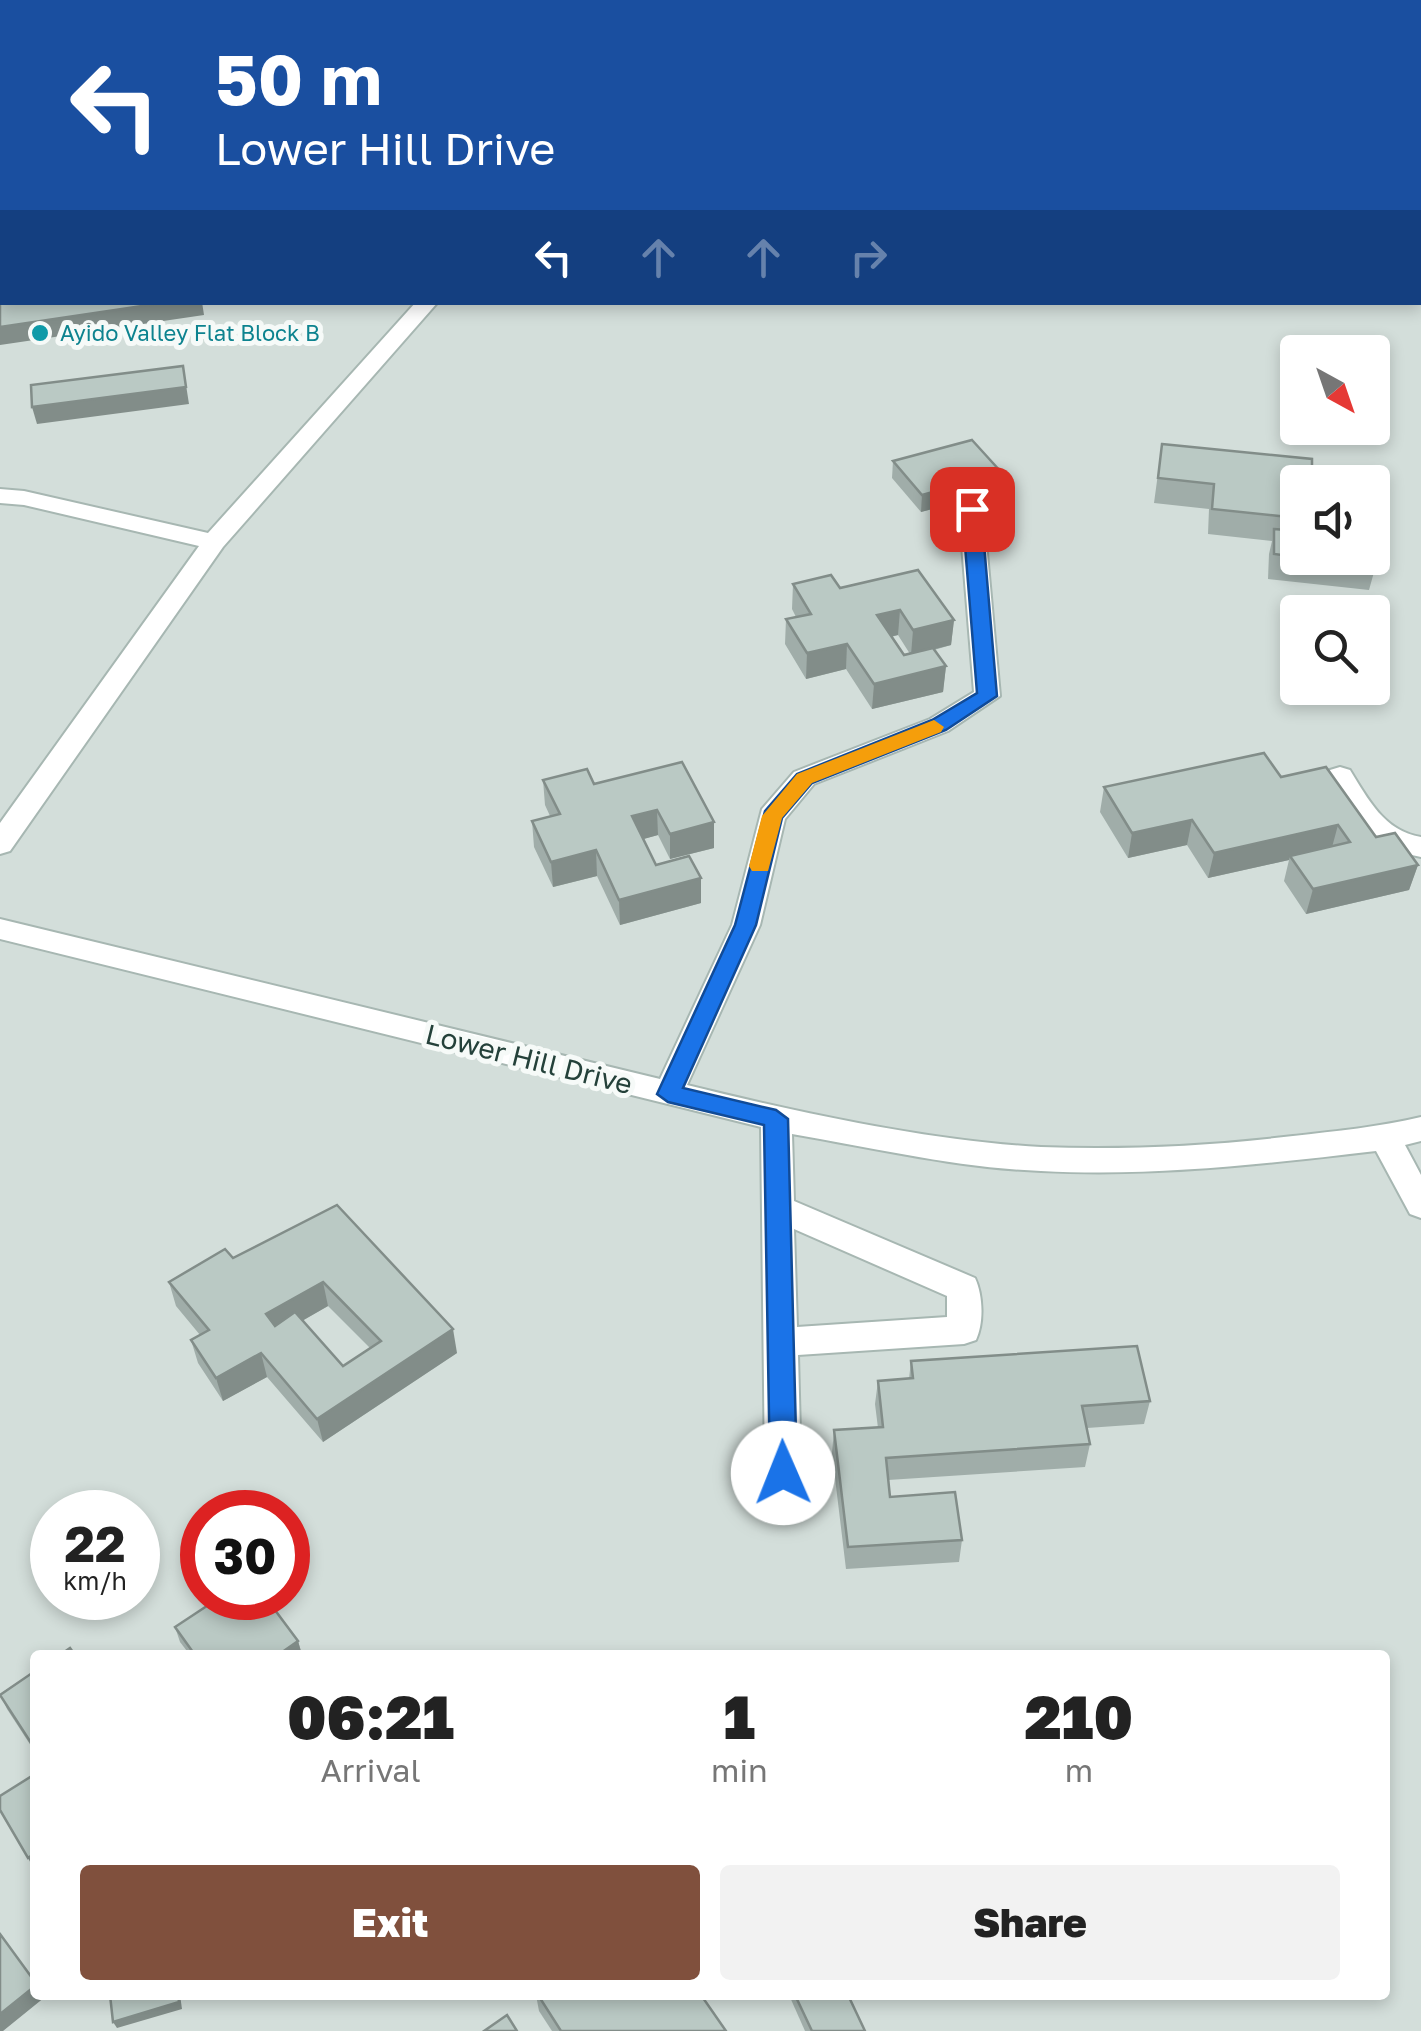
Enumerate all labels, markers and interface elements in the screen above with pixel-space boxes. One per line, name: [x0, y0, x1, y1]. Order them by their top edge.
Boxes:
text: 50 m: [215, 36, 382, 120]
icon: left: [50, 40, 180, 170]
text: Lower Hill Drive: [215, 121, 555, 175]
icon: left: [526, 230, 581, 285]
icon: ahead: [631, 230, 686, 285]
icon: ahead: [736, 230, 791, 285]
icon: right: [841, 230, 896, 285]
place label: Ayido Valley Flat Block B: [60, 319, 320, 346]
marker: Ayido Valley Flat Block B: [29, 322, 51, 344]
north arrow: [1280, 335, 1390, 445]
map controls: [1280, 335, 1390, 705]
button: sound: [1280, 465, 1390, 575]
pin: [930, 467, 1015, 552]
icon: arrive: [945, 482, 1000, 537]
button: search: [1280, 595, 1390, 705]
street label: Lower Hill Drive: [422, 1017, 636, 1100]
position arrow: [731, 1421, 835, 1525]
speed limit sign: 30: [180, 1490, 310, 1620]
text: 22: [64, 1513, 125, 1573]
text: km/h: [63, 1565, 127, 1596]
text: 06:21: [287, 1680, 454, 1752]
text: 1: [724, 1680, 755, 1752]
text: 210: [1025, 1680, 1133, 1752]
text: Arrival: [320, 1751, 421, 1789]
text: min: [711, 1751, 768, 1789]
text: m: [1065, 1751, 1093, 1789]
button: Exit: [80, 1865, 700, 1980]
button: Share: [720, 1865, 1340, 1980]

